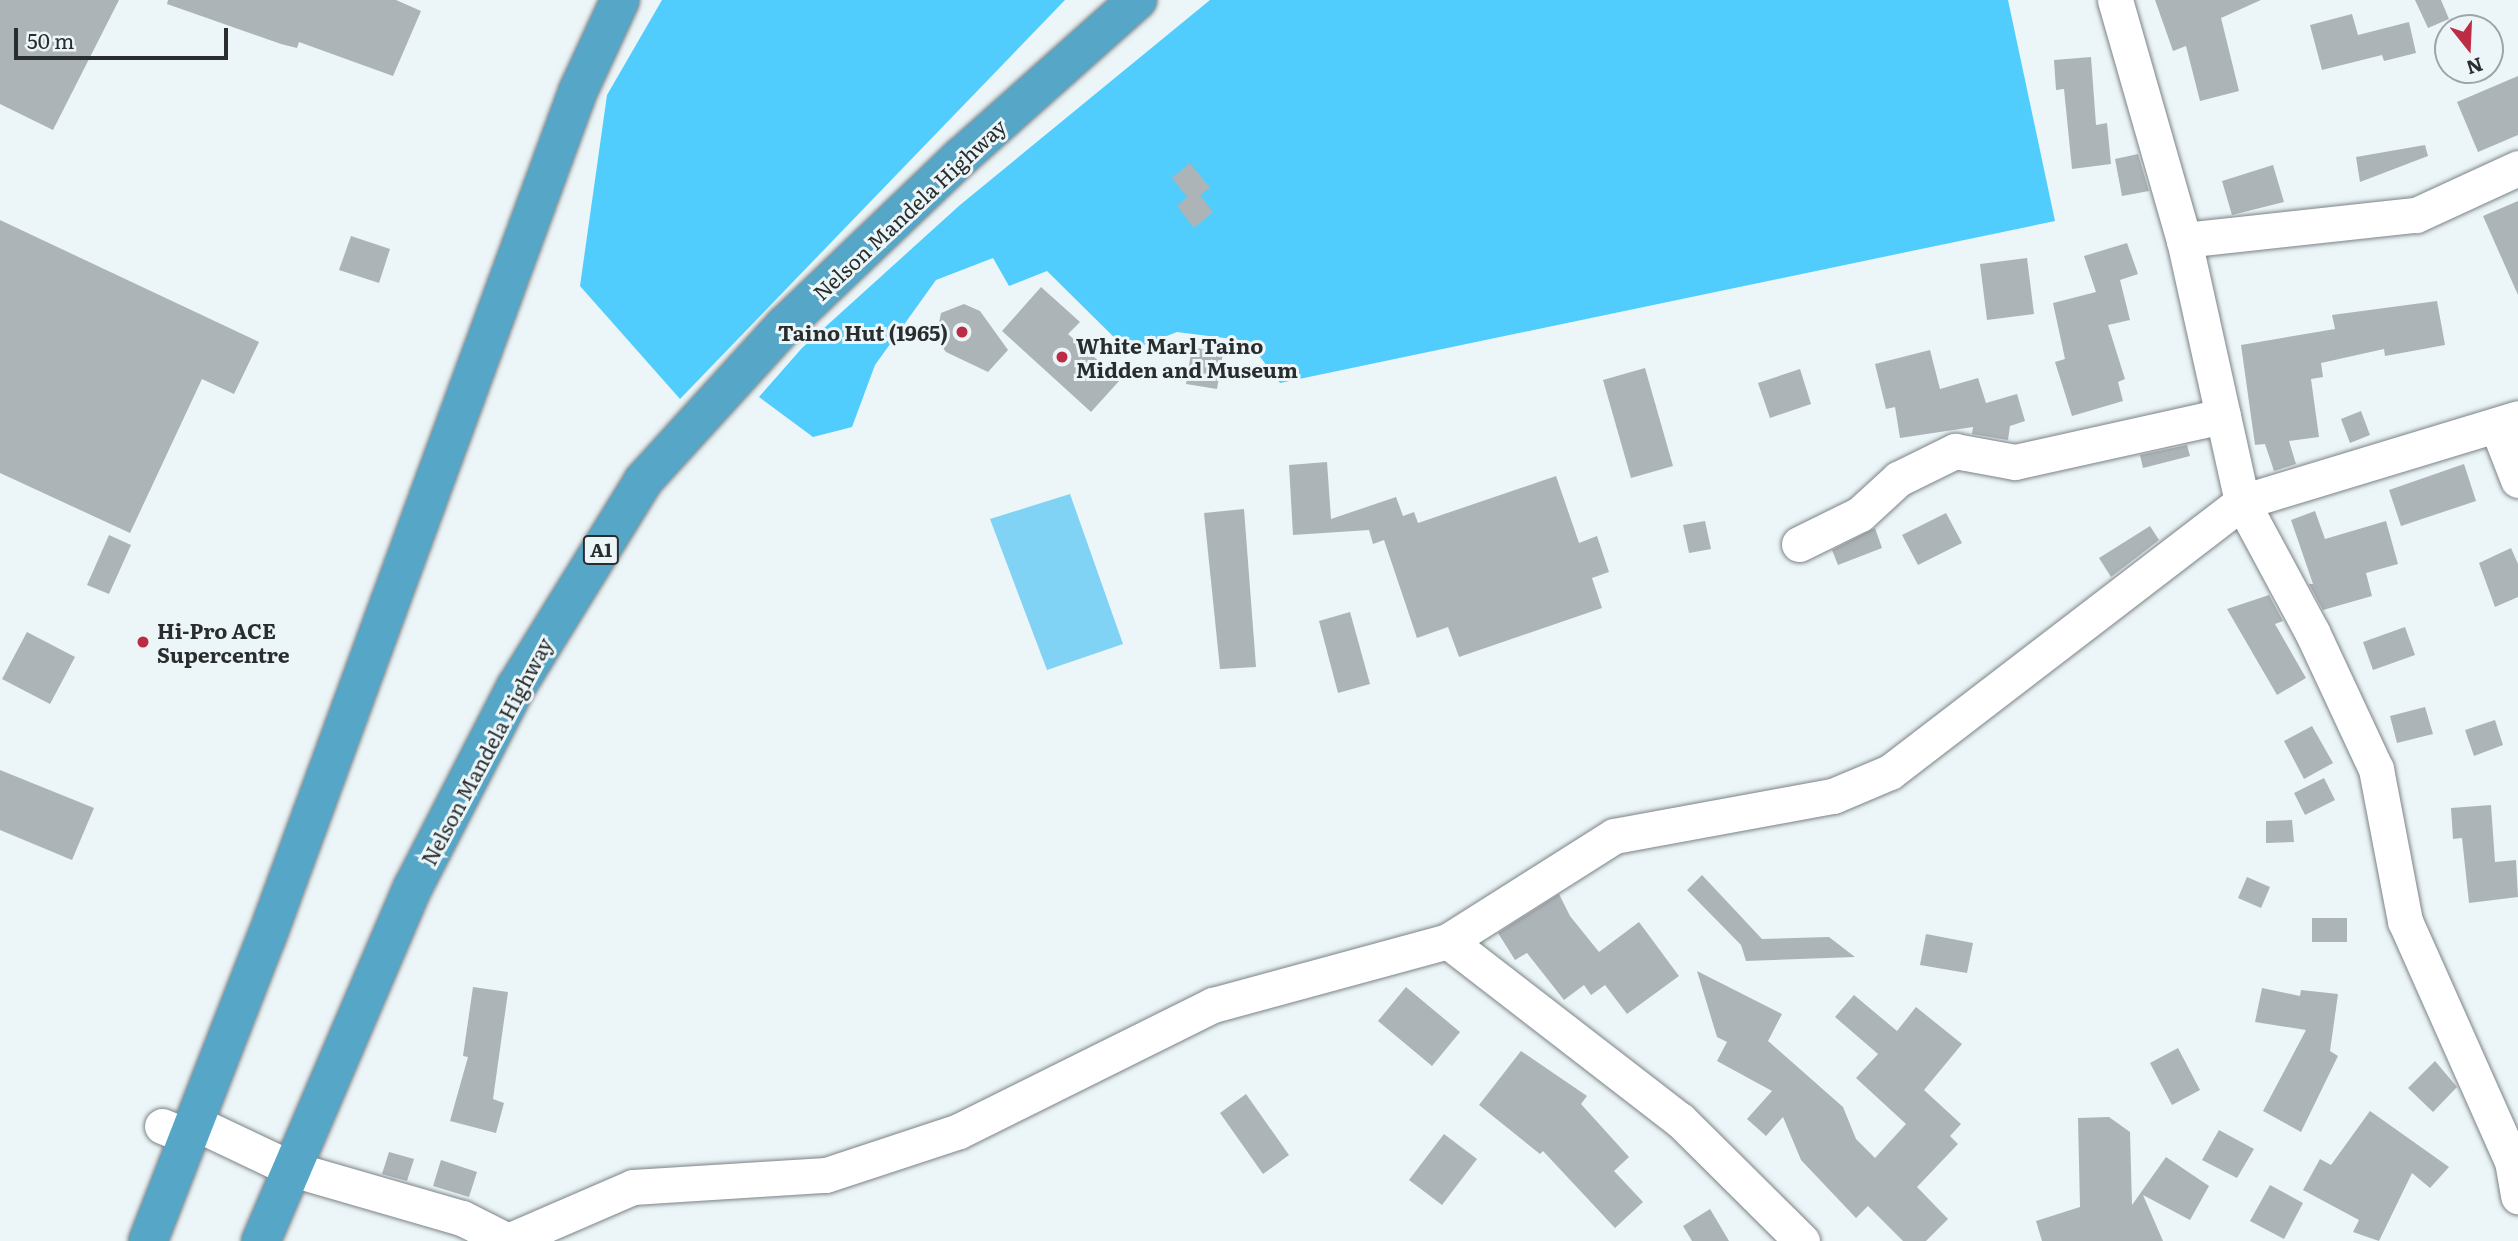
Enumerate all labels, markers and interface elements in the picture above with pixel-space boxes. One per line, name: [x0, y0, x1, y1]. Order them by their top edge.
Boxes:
scale bar: [18, 14, 231, 58]
north arrow: [2434, 14, 2504, 84]
text: 50 m: [27, 24, 74, 55]
text: N: [2463, 51, 2487, 83]
street label: Nelson Mandela Highway: [807, 113, 1011, 305]
place label: Taino Hut (1965): [778, 319, 948, 345]
marker: Taino Hut (1965): [954, 324, 970, 340]
place label: White Marl Taino Midden and Museum: [1076, 332, 1298, 382]
marker: White Marl Taino Midden and Museum: [1054, 349, 1070, 365]
road number: A1: [582, 534, 620, 566]
place label: Hi-Pro ACE Supercentre: [157, 617, 290, 667]
street label: Nelson Mandela Highway: [415, 633, 557, 869]
marker: Hi-Pro ACE Supercentre: [135, 634, 151, 650]

